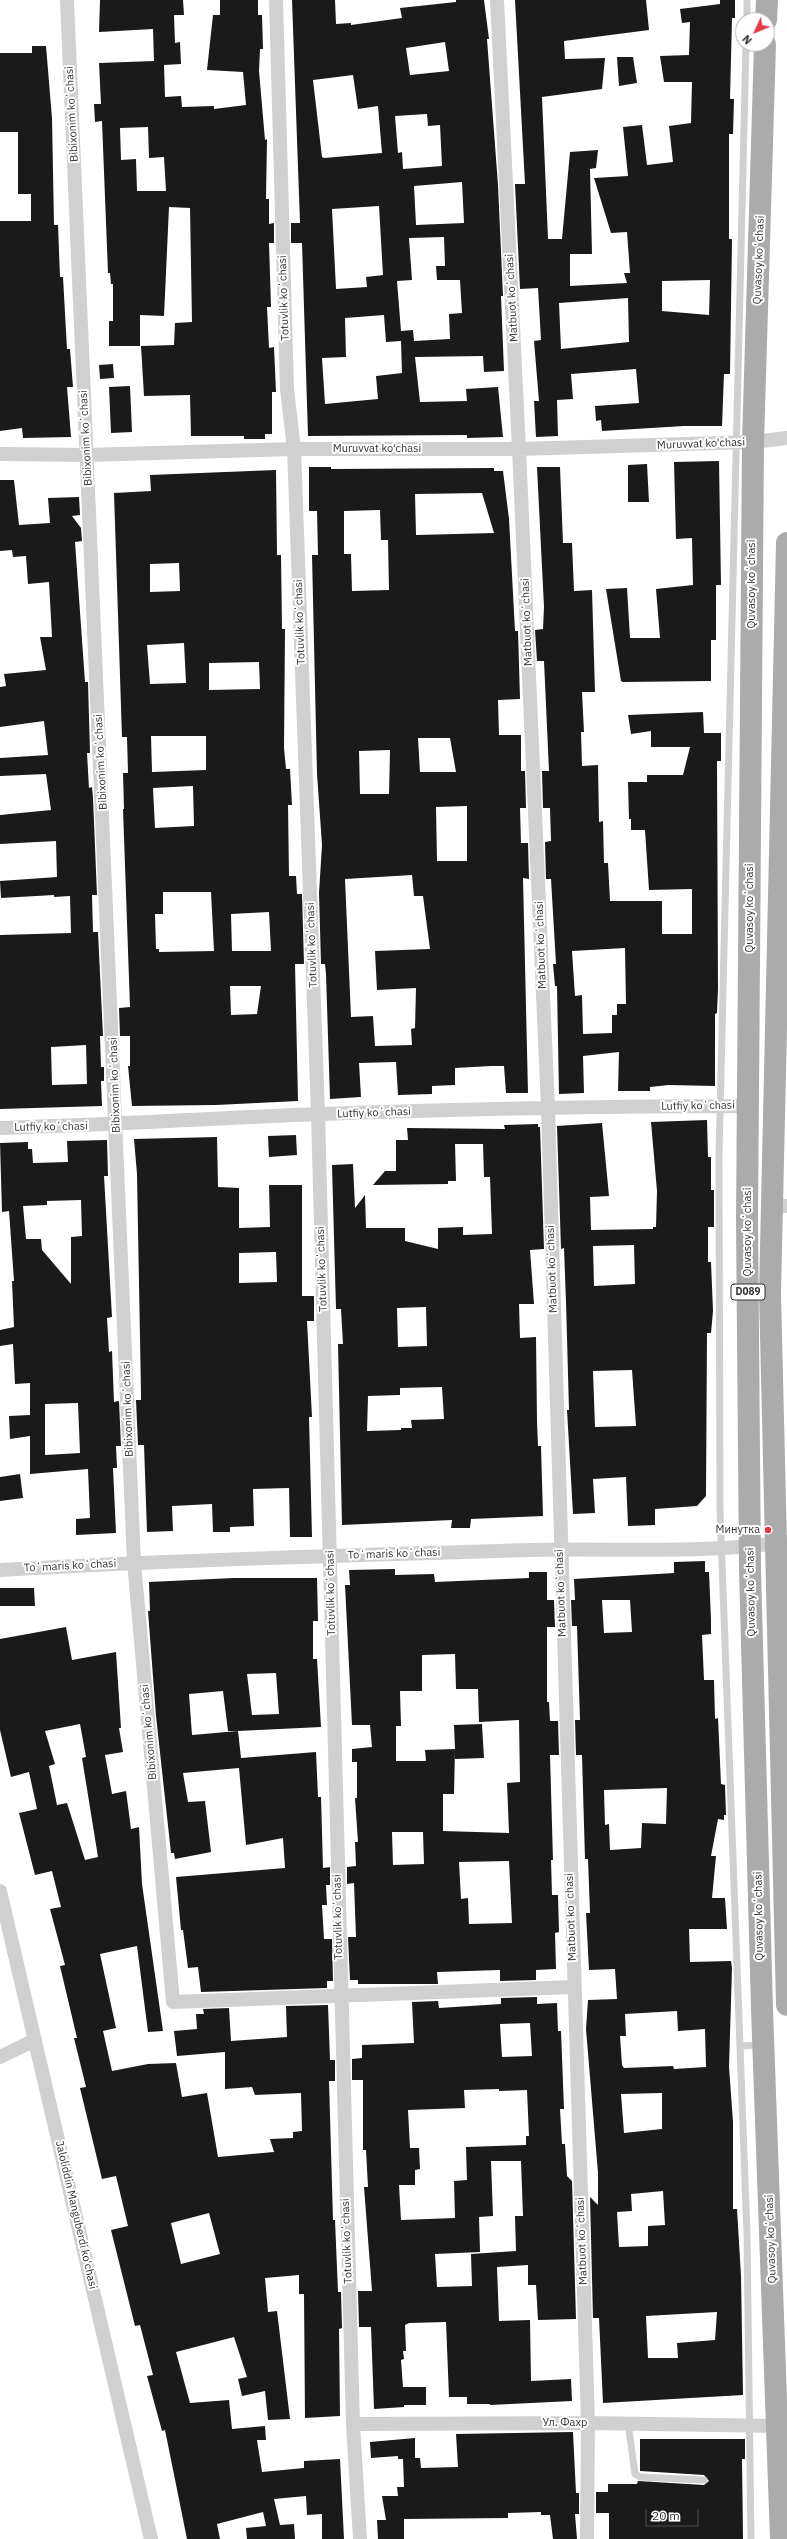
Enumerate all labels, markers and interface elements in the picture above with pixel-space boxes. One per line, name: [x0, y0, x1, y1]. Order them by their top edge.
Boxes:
north arrow: [735, 12, 775, 52]
text: N: [739, 32, 755, 47]
street label: Bibixonim koʻchasi: [63, 66, 81, 162]
street label: Quvasoy koʻchasi: [751, 215, 767, 305]
street label: Matbuot koʻchasi: [503, 254, 521, 342]
street label: Totuvlik koʻchasi: [276, 255, 292, 341]
street label: Bibixonim koʻchasi: [77, 390, 95, 486]
street label: Muruvvat ko'chasi: [657, 436, 745, 452]
street label: Muruvvat ko'chasi: [333, 442, 421, 456]
street label: Quvasoy koʻchasi: [745, 540, 759, 628]
street label: Matbuot koʻchasi: [519, 578, 535, 666]
street label: Totuvlik koʻchasi: [292, 579, 308, 665]
street label: Bibixonim koʻchasi: [92, 714, 110, 810]
street label: Quvasoy koʻchasi: [743, 864, 757, 952]
street label: Matbuot koʻchasi: [533, 901, 549, 989]
street label: Totuvlik koʻchasi: [304, 902, 320, 988]
street label: Bibixonim koʻchasi: [107, 1037, 123, 1133]
street label: Lutfiy koʻchasi: [661, 1099, 735, 1113]
street label: Lutfiy koʻchasi: [337, 1105, 411, 1121]
street label: Lutfiy koʻchasi: [14, 1120, 88, 1134]
street label: Quvasoy koʻchasi: [741, 1188, 755, 1276]
street label: Matbuot koʻchasi: [544, 1225, 560, 1313]
street label: Totuvlik koʻchasi: [314, 1226, 330, 1312]
road number: D089: [731, 1284, 765, 1300]
street label: Bibixonim koʻchasi: [120, 1361, 136, 1457]
place label: Минутка: [716, 1523, 760, 1537]
marker: Минутка: [763, 1525, 773, 1535]
street label: Toʻmaris koʻchasi: [347, 1546, 441, 1562]
street label: Quvasoy koʻchasi: [744, 1547, 758, 1637]
street label: Matbuot koʻchasi: [553, 1549, 569, 1637]
street label: Totuvlik koʻchasi: [324, 1550, 338, 1636]
street label: Toʻmaris koʻchasi: [23, 1557, 117, 1575]
street label: Bibixonim koʻchasi: [138, 1684, 160, 1780]
street label: Quvasoy koʻchasi: [752, 1871, 766, 1961]
street label: Matbuot koʻchasi: [563, 1873, 579, 1961]
street label: Totuvlik koʻchasi: [331, 1874, 345, 1960]
street label: Jaloliddin Manguberdi ko'chasi: [53, 2140, 99, 2290]
street label: Quvasoy koʻchasi: [763, 2194, 779, 2284]
street label: Matbuot koʻchasi: [574, 2197, 590, 2285]
street label: Totuvlik koʻchasi: [339, 2198, 355, 2284]
street label: Ул. Фахр: [543, 2416, 587, 2430]
scale bar: [647, 2501, 701, 2527]
text: 20 m: [652, 2508, 680, 2523]

